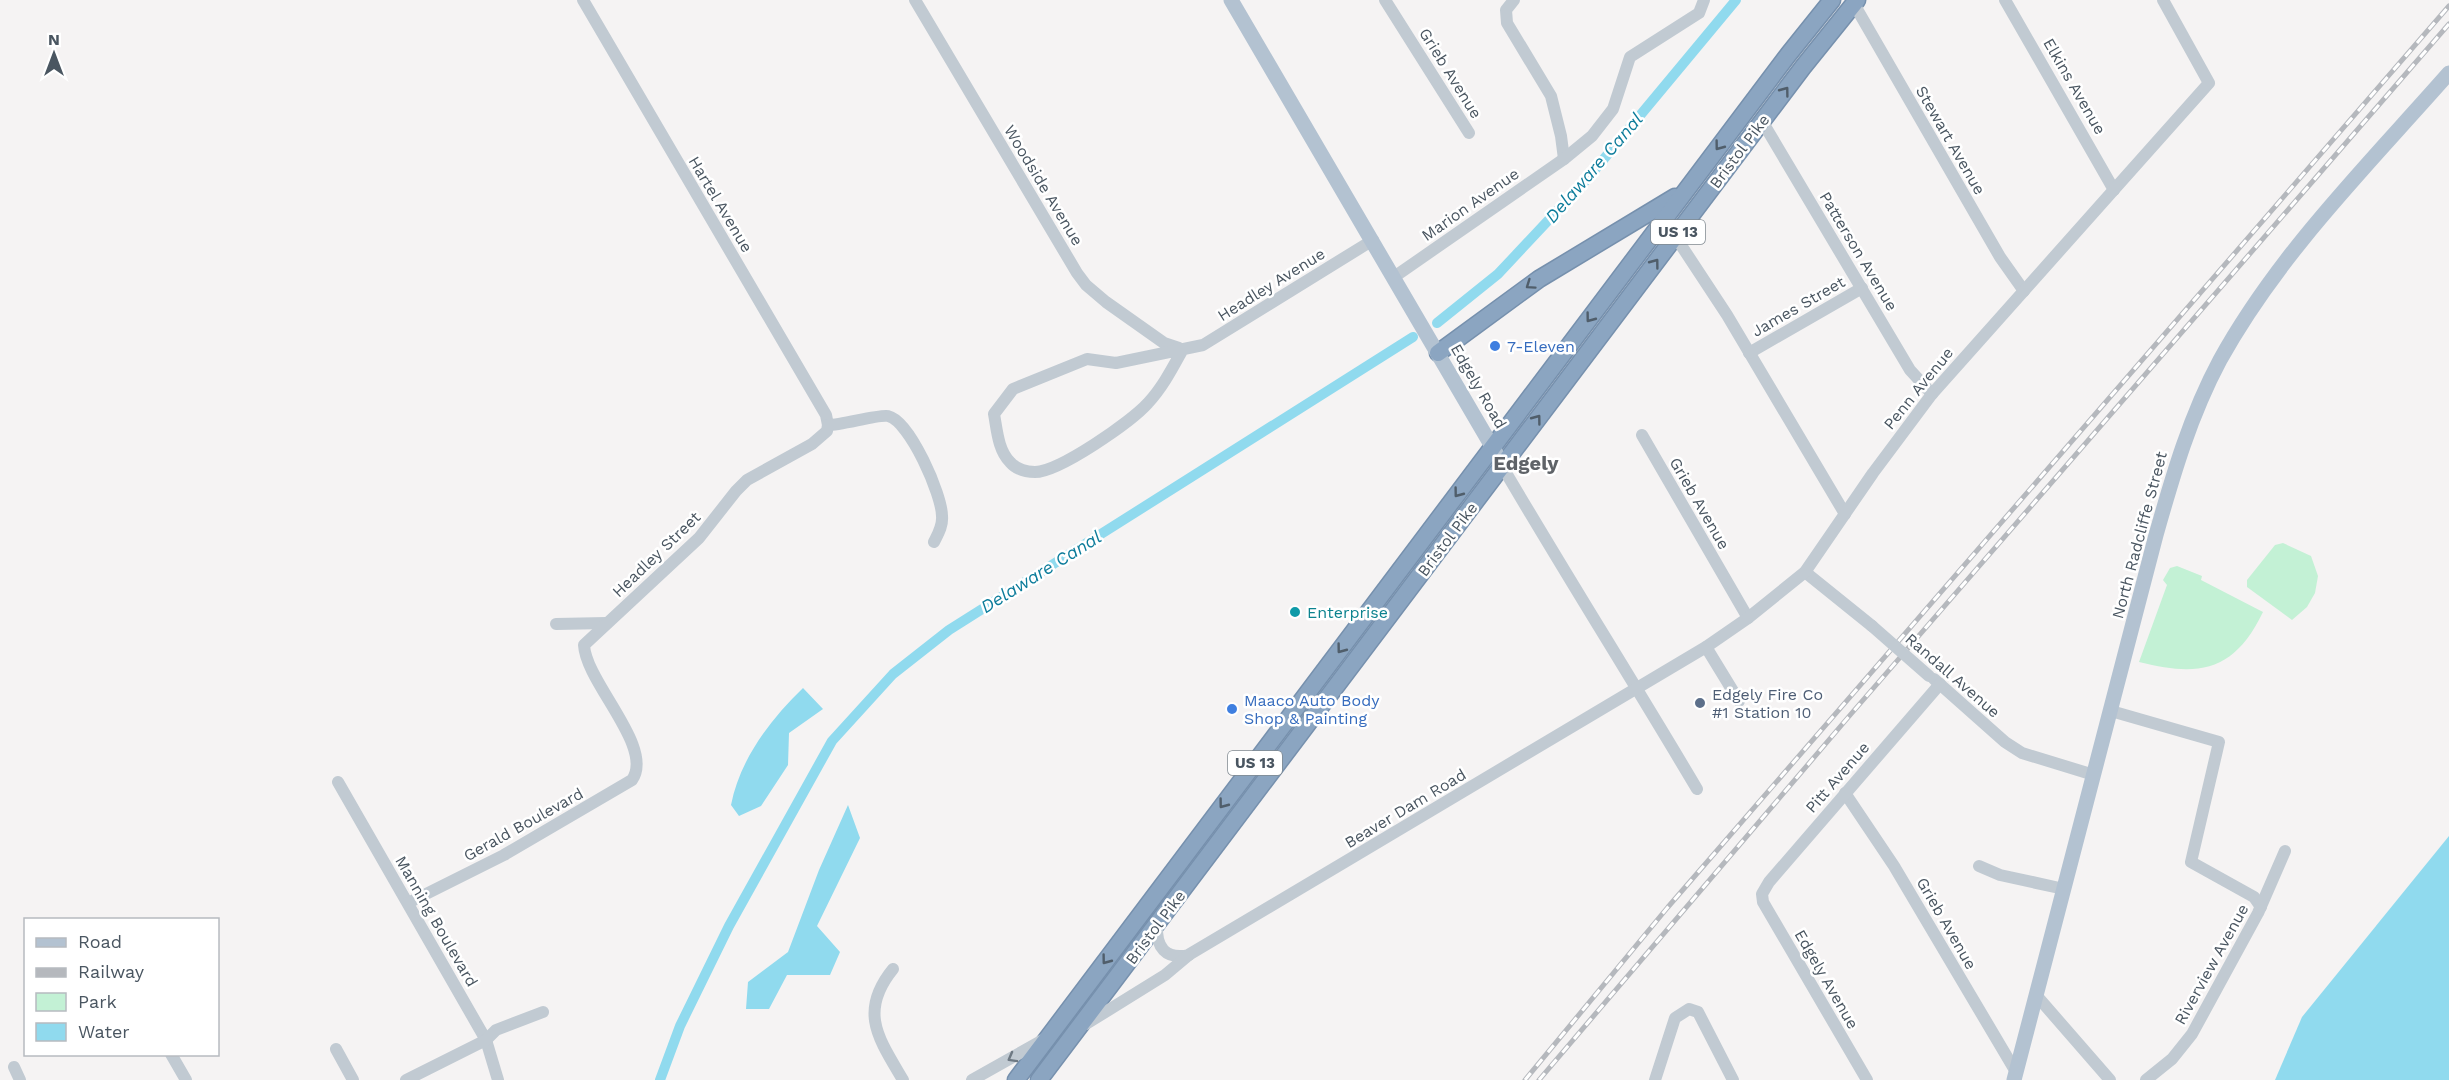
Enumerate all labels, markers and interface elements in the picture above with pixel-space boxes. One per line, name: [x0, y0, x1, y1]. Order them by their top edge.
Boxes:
north arrow: [24, 24, 84, 84]
street label: Grieb Avenue: [1415, 25, 1486, 122]
text: N: [48, 30, 60, 49]
street label: Elkins Avenue: [2039, 35, 2110, 138]
street label: Stewart Avenue: [1912, 82, 1989, 198]
one-way arrow: [1777, 86, 1788, 97]
water label: Delaware Canal: [1540, 109, 1647, 227]
street label: Bristol Pike: [1705, 111, 1773, 192]
street label: Woodside Avenue: [1000, 121, 1087, 249]
one-way arrow: [1716, 139, 1727, 150]
street label: Hartel Avenue: [685, 153, 757, 256]
street label: Marion Avenue: [1418, 164, 1523, 245]
street label: Patterson Avenue: [1815, 188, 1902, 314]
road number: US 13: [1651, 220, 1705, 244]
street label: Headley Avenue: [1214, 244, 1328, 325]
one-way arrow: [1647, 259, 1658, 270]
street label: James Street: [1748, 272, 1848, 341]
one-way arrow: [1526, 278, 1537, 289]
one-way arrow: [1586, 312, 1597, 323]
place label: 7-Eleven: [1507, 337, 1575, 356]
marker: 7-Eleven: [1488, 339, 1502, 353]
street label: Edgely Road: [1447, 341, 1510, 432]
street label: Penn Avenue: [1880, 343, 1957, 433]
one-way arrow: [1530, 414, 1541, 425]
street label: North Radcliffe Street: [2108, 449, 2171, 621]
district label: Edgely: [1493, 451, 1559, 475]
street label: Grieb Avenue: [1666, 454, 1734, 553]
one-way arrow: [1454, 486, 1465, 497]
street label: Bristol Pike: [1413, 499, 1481, 580]
street label: Headley Street: [608, 507, 705, 601]
water label: Delaware Canal: [977, 526, 1105, 617]
place label: Enterprise: [1307, 603, 1388, 622]
marker: Enterprise: [1288, 605, 1302, 619]
street label: Randall Avenue: [1901, 629, 2004, 722]
one-way arrow: [1337, 642, 1348, 653]
place label: Edgely Fire Co #1 Station 10: [1712, 685, 1823, 722]
place label: Maaco Auto Body Shop & Painting: [1244, 691, 1380, 728]
marker: Edgely Fire Co #1 Station 10: [1693, 696, 1707, 710]
marker: Maaco Auto Body Shop & Painting: [1225, 702, 1239, 716]
street label: Pitt Avenue: [1801, 738, 1873, 817]
road number: US 13: [1228, 751, 1282, 775]
street label: Beaver Dam Road: [1341, 765, 1469, 852]
street label: Gerald Boulevard: [460, 784, 586, 865]
one-way arrow: [1220, 798, 1231, 809]
street label: Manning Boulevard: [391, 852, 482, 990]
street label: Grieb Avenue: [1913, 874, 1981, 973]
street label: Bristol Pike: [1121, 887, 1189, 968]
street label: Riverview Avenue: [2170, 901, 2252, 1028]
legend: [24, 918, 219, 1056]
street label: Edgely Avenue: [1790, 926, 1863, 1032]
text: Road: [78, 931, 122, 952]
one-way arrow: [1102, 953, 1113, 964]
text: Railway: [78, 961, 145, 982]
text: Park: [78, 991, 117, 1012]
text: Water: [78, 1021, 130, 1042]
one-way arrow: [1008, 1051, 1018, 1062]

